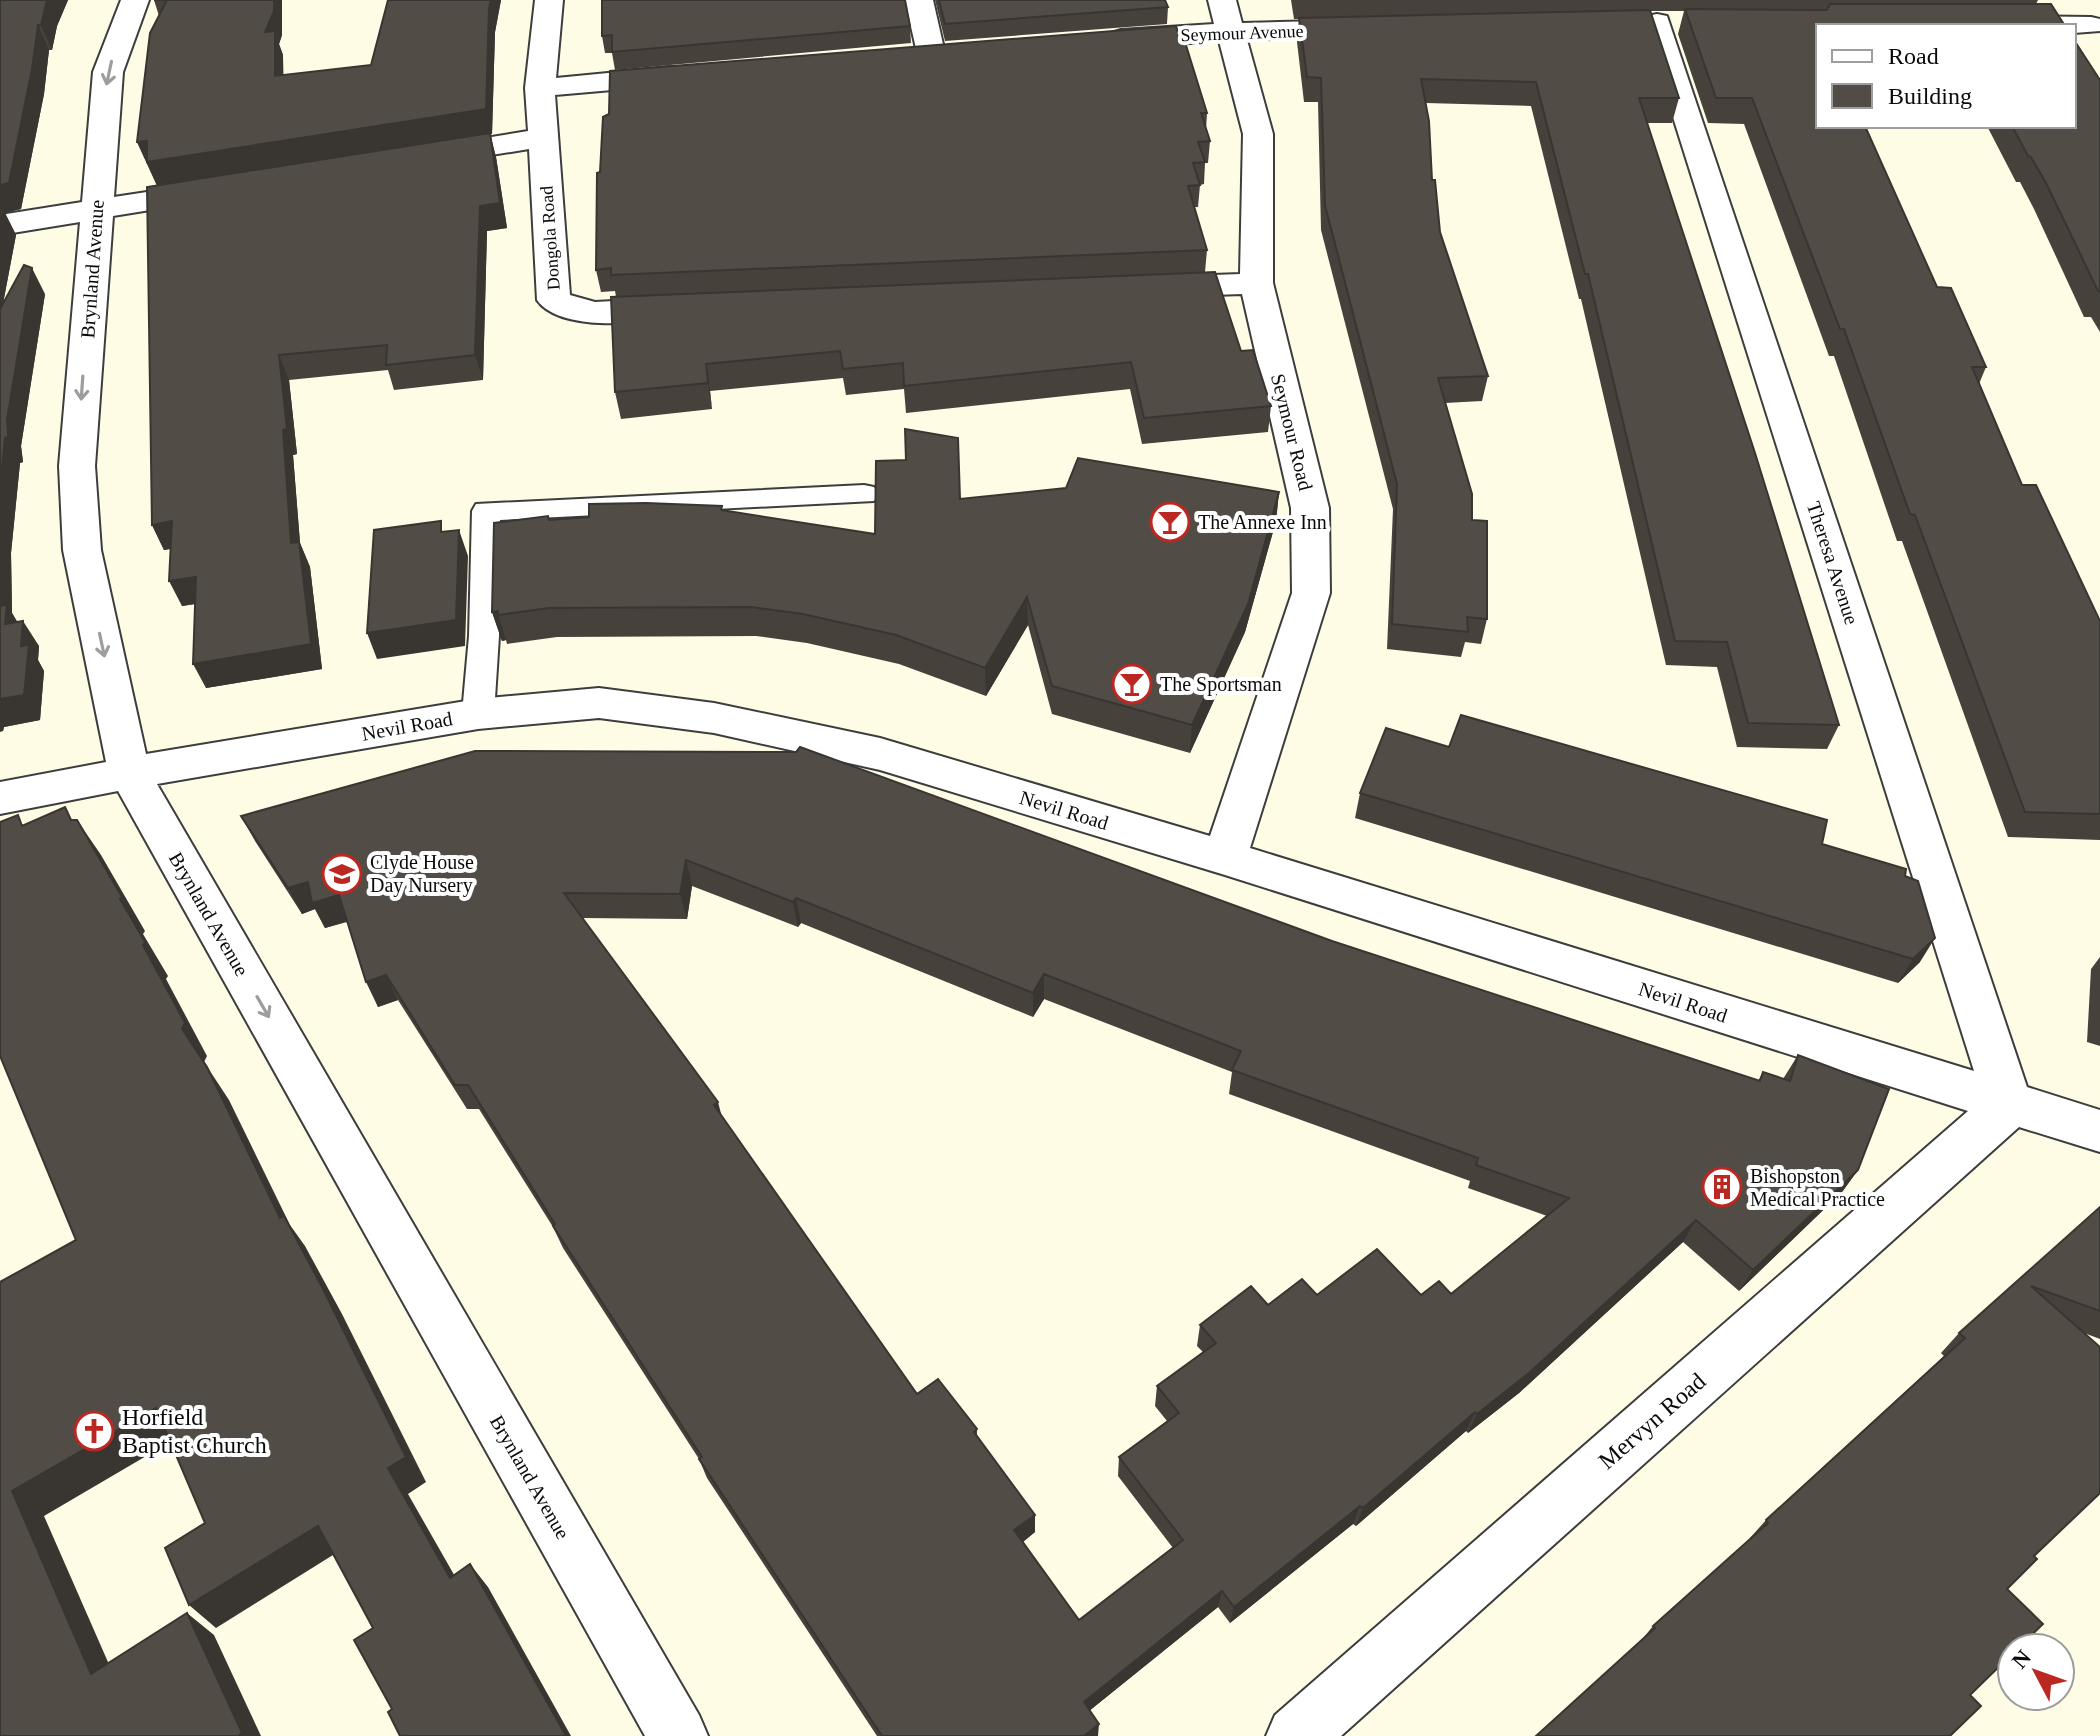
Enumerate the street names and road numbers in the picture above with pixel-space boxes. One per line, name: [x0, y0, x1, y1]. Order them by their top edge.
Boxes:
street label: Seymour Avenue: [1180, 21, 1304, 45]
street label: Dongola Road: [536, 185, 564, 291]
street label: Brynland Avenue: [76, 199, 109, 339]
street label: Seymour Road: [1266, 371, 1317, 493]
street label: Theresa Avenue: [1803, 499, 1863, 627]
street label: Nevil Road: [360, 707, 454, 745]
street label: Nevil Road: [1017, 786, 1111, 834]
street label: Brynland Avenue: [164, 848, 253, 980]
street label: Nevil Road: [1636, 977, 1730, 1027]
street label: Mervyn Road: [1593, 1368, 1711, 1474]
street label: Brynland Avenue: [485, 1411, 574, 1543]

